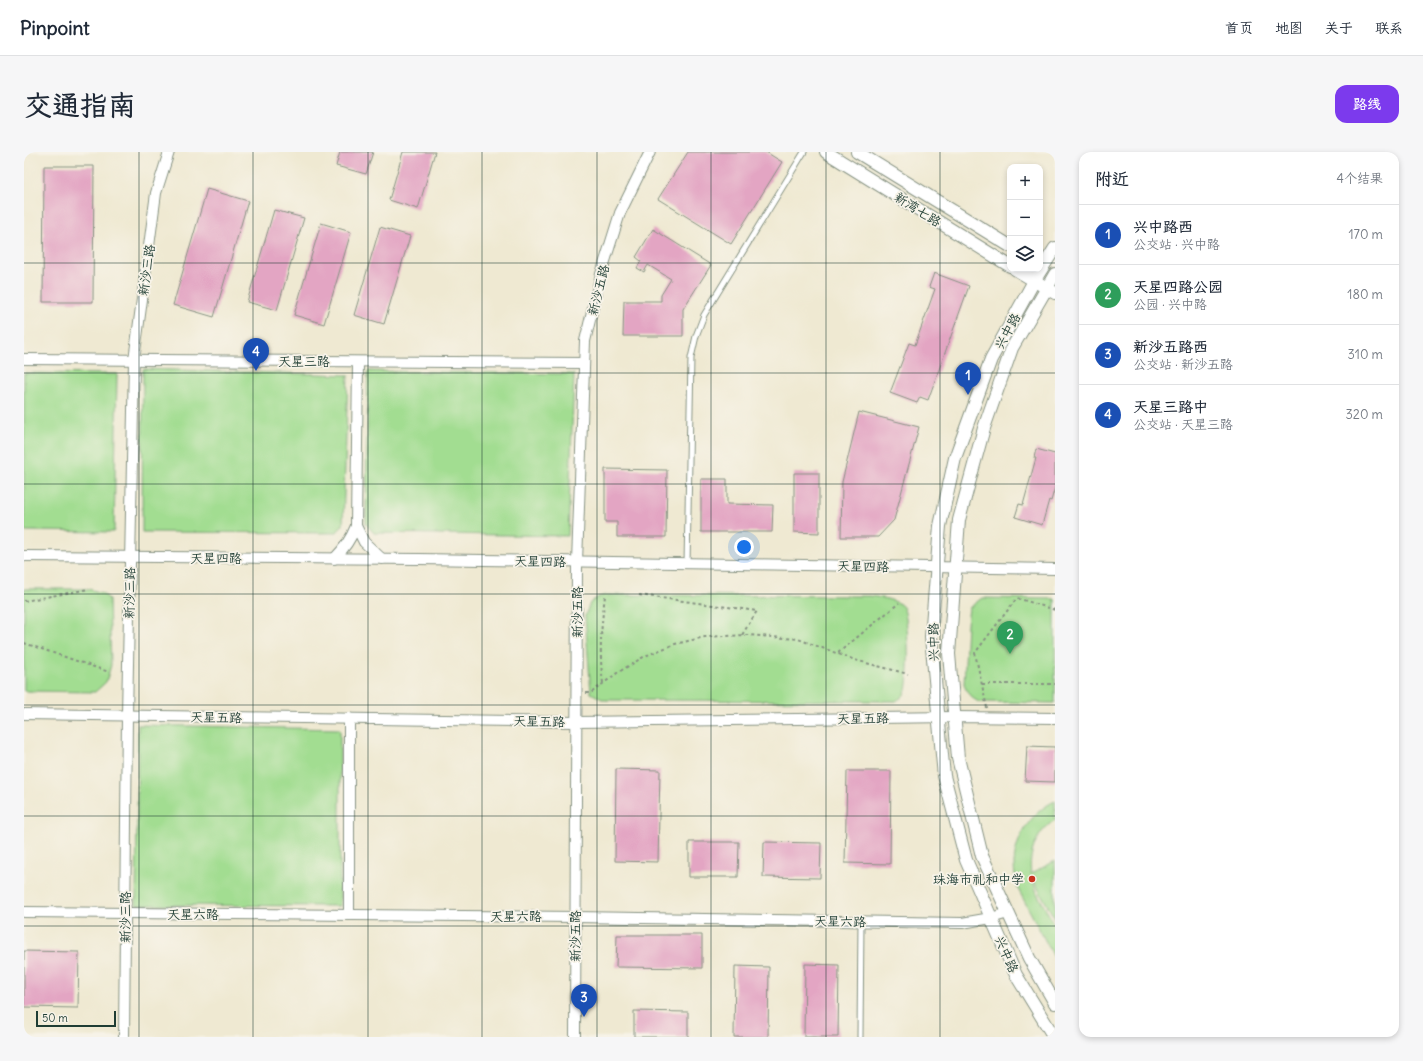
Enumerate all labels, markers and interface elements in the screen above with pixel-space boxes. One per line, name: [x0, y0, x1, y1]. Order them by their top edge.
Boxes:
text: Pinpoint: [20, 16, 90, 40]
text: 首页: [1225, 19, 1253, 37]
text: 地图: [1275, 19, 1303, 37]
text: 关于: [1325, 19, 1353, 37]
text: 联系: [1375, 19, 1403, 37]
button: 路线: [1335, 85, 1399, 123]
text: 交通指南: [24, 87, 136, 123]
map controls: [1007, 164, 1043, 272]
button: +: [1007, 164, 1043, 200]
text: 附近: [1095, 168, 1129, 190]
text: 4个结果: [1336, 170, 1383, 187]
street label: 新湾七路: [891, 188, 944, 230]
button: −: [1007, 200, 1043, 236]
text: 兴中路西: [1133, 217, 1193, 236]
text: 1: [1105, 226, 1111, 243]
text: 170 m: [1348, 226, 1383, 243]
button: layers: [1007, 236, 1043, 272]
text: 公交站 · 兴中路: [1133, 236, 1220, 253]
street label: 新沙三路: [134, 243, 159, 297]
street label: 新沙五路: [584, 263, 613, 317]
text: 天星四路公园: [1133, 277, 1223, 296]
text: 2: [1104, 286, 1112, 303]
text: 180 m: [1347, 286, 1383, 303]
text: 公园 · 兴中路: [1133, 296, 1207, 313]
street label: 兴中路: [991, 310, 1024, 352]
text: 新沙五路西: [1133, 337, 1208, 356]
pin: 4: [243, 338, 269, 371]
text: 3: [1104, 346, 1112, 363]
text: 310 m: [1348, 346, 1383, 363]
street label: 天星三路: [278, 353, 330, 370]
text: 公交站 · 新沙五路: [1133, 356, 1233, 373]
pin: 1: [955, 362, 981, 395]
text: 天星三路中: [1133, 397, 1208, 416]
text: 4: [1104, 406, 1112, 423]
text: 320 m: [1345, 406, 1383, 423]
text: 公交站 · 天星三路: [1133, 416, 1233, 433]
your location: [734, 537, 754, 557]
street label: 天星四路: [190, 550, 242, 567]
street label: 天星四路: [514, 553, 566, 570]
street label: 天星四路: [837, 558, 889, 575]
street label: 新沙三路: [121, 567, 138, 619]
street label: 新沙五路: [569, 586, 586, 638]
pin: 2: [997, 621, 1023, 654]
street label: 兴中路: [925, 622, 942, 662]
street label: 天星五路: [190, 709, 242, 726]
street label: 天星五路: [837, 710, 889, 727]
street label: 天星五路: [513, 713, 565, 730]
place label: 珠海市礼和中学: [933, 871, 1024, 888]
marker: 珠海市礼和中学: [1027, 874, 1037, 884]
street label: 新沙三路: [117, 891, 134, 943]
street label: 天星六路: [167, 906, 219, 923]
street label: 天星六路: [490, 908, 542, 925]
street label: 新沙五路: [567, 910, 584, 962]
street label: 天星六路: [814, 913, 866, 930]
street label: 兴中路: [991, 933, 1022, 975]
pin: 3: [571, 984, 597, 1017]
scale bar: [36, 1009, 116, 1028]
text: 50 m: [42, 1011, 68, 1025]

